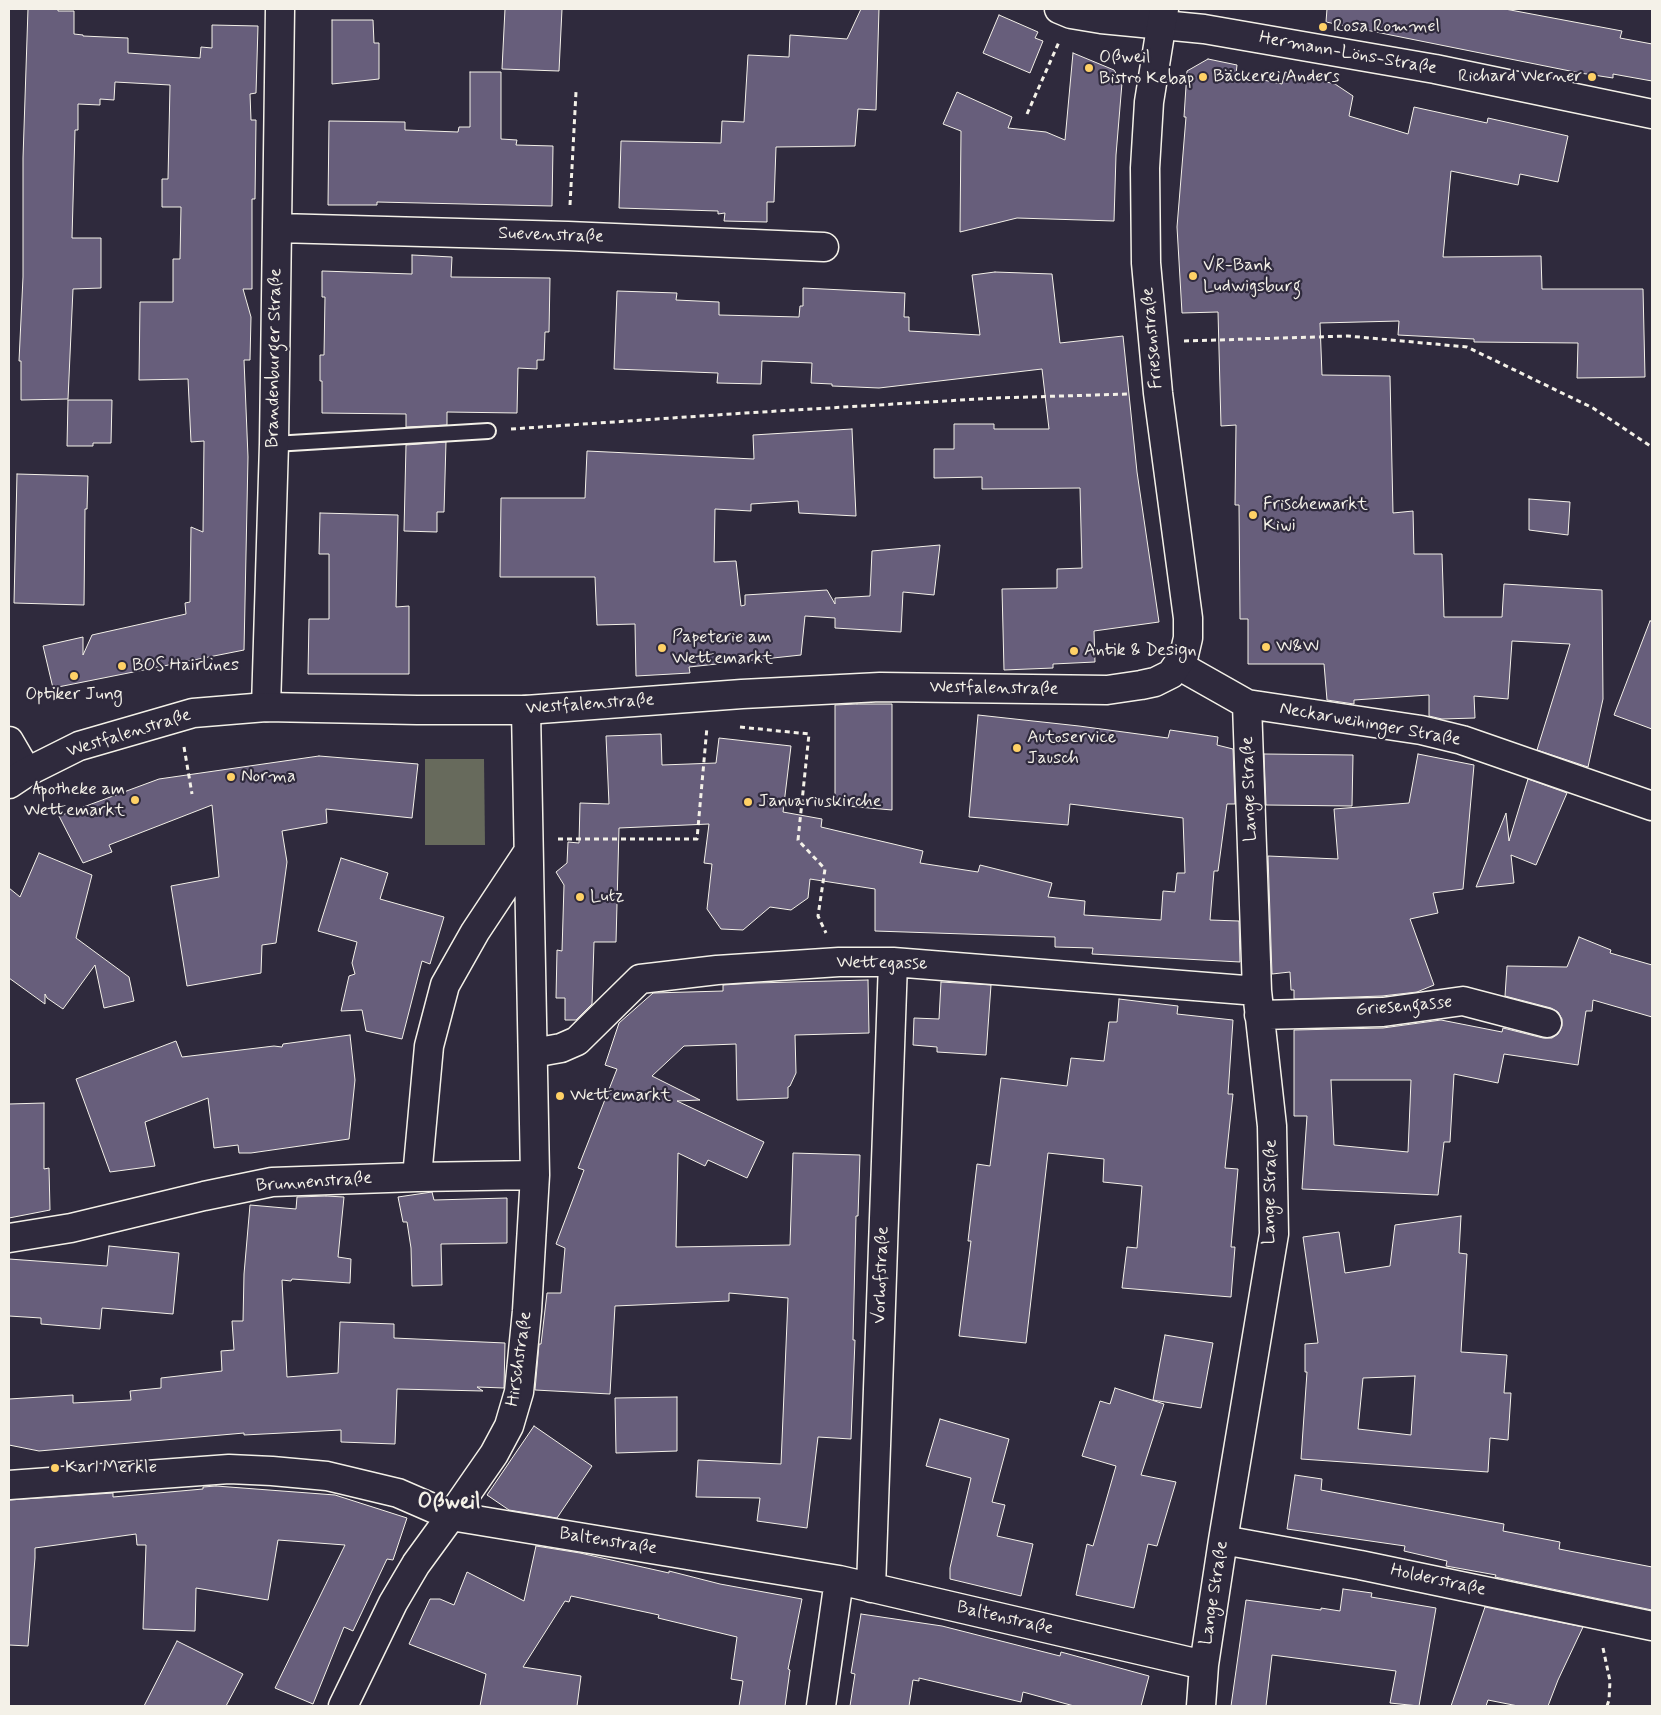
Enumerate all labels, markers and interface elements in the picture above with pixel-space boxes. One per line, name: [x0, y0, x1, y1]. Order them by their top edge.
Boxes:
place label: Rosa Rommel: [1333, 16, 1440, 38]
marker: Rosa Rommel: [1317, 21, 1329, 33]
street label: Hermann-Löns-Straße: [1257, 28, 1439, 80]
place label: Oßweil Bistro Kebap: [1099, 47, 1194, 90]
marker: Oßweil Bistro Kebap: [1083, 62, 1095, 74]
place label: Bäckerei Anders: [1213, 66, 1340, 88]
place label: Richard Werner: [1458, 66, 1582, 88]
marker: Bäckerei Anders: [1197, 71, 1209, 83]
marker: Richard Werner: [1586, 71, 1598, 83]
street label: Suevenstraße: [498, 223, 604, 249]
place label: VR-Bank Ludwigsburg: [1203, 255, 1301, 298]
street label: Brandenburger Straße: [263, 268, 287, 448]
marker: VR-Bank Ludwigsburg: [1187, 270, 1199, 282]
street label: Friesenstraße: [1138, 286, 1168, 390]
place label: Frischemarkt Kiwi: [1263, 494, 1368, 536]
marker: Frischemarkt Kiwi: [1247, 509, 1259, 521]
place label: Papeterie am Wettemarkt: [672, 627, 773, 670]
place label: W&W: [1276, 636, 1319, 658]
place label: Antik & Design: [1084, 640, 1197, 662]
marker: W&W: [1260, 641, 1272, 653]
marker: Papeterie am Wettemarkt: [656, 642, 668, 654]
marker: Antik & Design: [1068, 645, 1080, 657]
place label: BOS Hairlines: [132, 655, 239, 677]
marker: BOS Hairlines: [116, 660, 128, 672]
marker: Optiker Jung: [68, 670, 80, 682]
street label: Westfalenstraße: [929, 677, 1059, 701]
place label: Optiker Jung: [25, 684, 123, 706]
street label: Westfalenstraße: [525, 690, 655, 720]
street label: Neckarweihinger Straße: [1278, 698, 1462, 752]
street label: Westfalenstraße: [64, 705, 194, 763]
place label: Autoservice Jausch: [1027, 727, 1116, 770]
street label: Lange Straße: [1237, 736, 1263, 842]
marker: Autoservice Jausch: [1011, 742, 1023, 754]
place label: Norma: [241, 766, 296, 788]
marker: Norma: [225, 771, 237, 783]
place label: Apotheke am Wettemarkt: [24, 779, 125, 822]
place label: Januariuskirche: [758, 791, 881, 813]
marker: Apotheke am Wettemarkt: [129, 794, 141, 806]
marker: Januariuskirche: [742, 796, 754, 808]
place label: Lutz: [590, 886, 624, 908]
marker: Lutz: [574, 891, 586, 903]
street label: Wettegasse: [836, 952, 928, 976]
street label: Griesengasse: [1355, 992, 1453, 1022]
place label: Wettemarkt: [570, 1085, 671, 1107]
marker: Wettemarkt: [554, 1090, 566, 1102]
street label: Lange Straße: [1259, 1139, 1283, 1245]
street label: Brunnenstraße: [255, 1168, 373, 1198]
street label: Vorhofstraße: [870, 1226, 894, 1324]
street label: Hirschstraße: [503, 1310, 537, 1408]
place label: Karl Merkle: [65, 1457, 157, 1479]
marker: Karl Merkle: [49, 1462, 61, 1474]
district label: Oßweil: [418, 1490, 480, 1516]
street label: Baltenstraße: [558, 1524, 658, 1560]
street label: Lange Straße: [1196, 1539, 1234, 1647]
street label: Holderstraße: [1388, 1560, 1488, 1602]
street label: Baltenstraße: [954, 1597, 1056, 1641]

